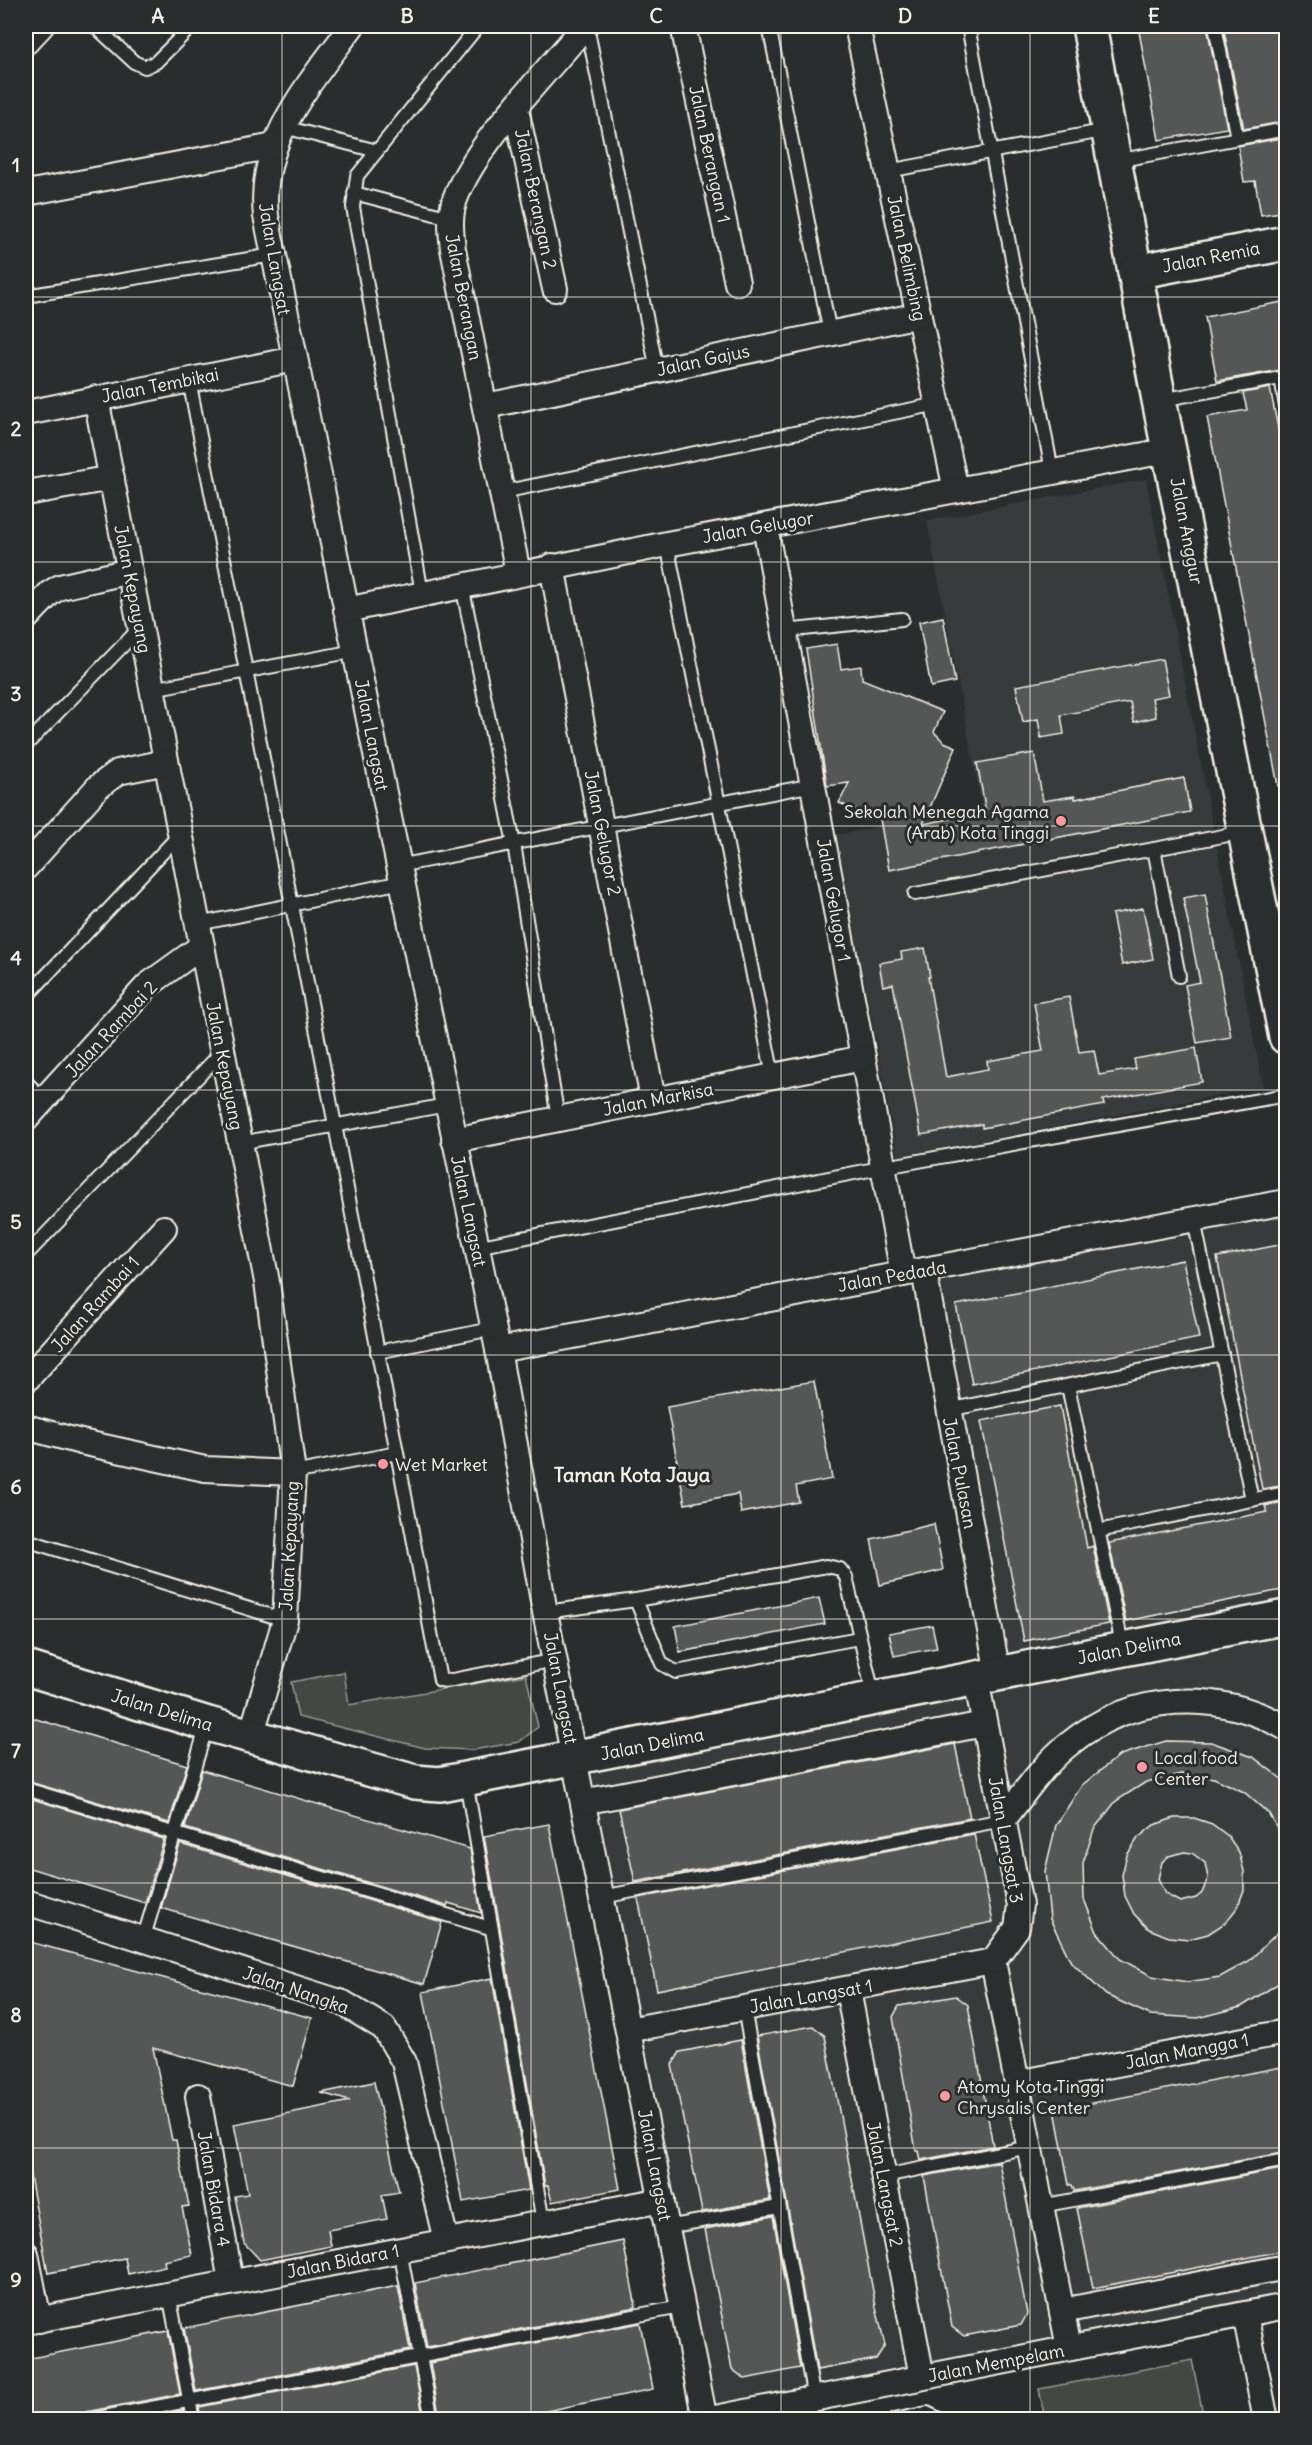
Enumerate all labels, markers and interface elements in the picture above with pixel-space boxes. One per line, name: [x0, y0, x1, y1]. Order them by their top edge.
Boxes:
text: A: [152, 3, 165, 28]
text: B: [400, 3, 414, 28]
text: C: [649, 3, 663, 28]
text: D: [898, 3, 912, 28]
text: E: [1148, 3, 1160, 28]
street label: Jalan Berangan 1: [684, 83, 736, 225]
street label: Jalan Berangan 2: [510, 127, 562, 271]
text: 1: [12, 152, 20, 177]
street label: Jalan Belimbing: [882, 193, 932, 323]
street label: Jalan Langsat: [254, 201, 296, 317]
street label: Jalan Berangan: [440, 232, 488, 362]
street label: Jalan Remia: [1160, 236, 1262, 278]
street label: Jalan Gajus: [654, 339, 752, 381]
street label: Jalan Tembikai: [99, 362, 221, 408]
text: 2: [11, 416, 22, 441]
street label: Jalan Anggur: [1165, 476, 1209, 587]
street label: Jalan Gelugor: [700, 506, 816, 548]
street label: Jalan Kepayang: [109, 523, 157, 655]
street label: Jalan Langsat: [350, 677, 394, 793]
text: 3: [10, 681, 22, 706]
street label: Jalan Gelugor 2: [580, 768, 626, 898]
place label: Sekolah Menegah Agama (Arab) Kota Tinggi: [844, 800, 1049, 844]
marker: Sekolah Menegah Agama (Arab) Kota Tinggi: [1054, 814, 1068, 828]
street label: Jalan Gelugor 1: [812, 837, 856, 963]
text: 4: [10, 945, 22, 970]
street label: Jalan Rambai 2: [60, 976, 162, 1082]
street label: Jalan Kepayang: [201, 1000, 249, 1132]
street label: Jalan Markisa: [601, 1077, 715, 1121]
street label: Jalan Langsat: [446, 1153, 492, 1269]
text: 5: [10, 1209, 22, 1234]
street label: Jalan Rambai 1: [46, 1251, 144, 1357]
street label: Jalan Pedada: [836, 1255, 948, 1297]
street label: Jalan Pulasan: [938, 1415, 982, 1531]
place label: Wet Market: [395, 1453, 488, 1476]
marker: Wet Market: [376, 1457, 390, 1471]
district label: Taman Kota Jaya: [554, 1462, 711, 1487]
text: 6: [10, 1474, 22, 1499]
street label: Jalan Kepayang: [274, 1480, 304, 1612]
street label: Jalan Delima: [1075, 1627, 1183, 1669]
street label: Jalan Langsat: [539, 1630, 583, 1746]
street label: Jalan Delima: [108, 1684, 216, 1736]
street label: Jalan Delima: [598, 1723, 706, 1765]
text: 7: [11, 1738, 21, 1763]
place label: Local food Center: [1154, 1746, 1238, 1790]
marker: Local food Center: [1135, 1760, 1149, 1774]
street label: Jalan Langsat 3: [984, 1775, 1028, 1905]
street label: Jalan Nangka: [240, 1961, 352, 2019]
street label: Jalan Langsat 1: [748, 1974, 874, 2018]
text: 8: [10, 2002, 22, 2027]
street label: Jalan Mangga 1: [1123, 2028, 1251, 2074]
place label: Atomy Kota Tinggi Chrysalis Center: [957, 2075, 1104, 2119]
marker: Atomy Kota Tinggi Chrysalis Center: [938, 2089, 952, 2103]
street label: Jalan Langsat: [633, 2107, 677, 2223]
street label: Jalan Langsat 2: [862, 2119, 908, 2249]
street label: Jalan Bidara 4: [192, 2129, 236, 2249]
street label: Jalan Bidara 1: [285, 2239, 401, 2283]
text: 9: [10, 2267, 22, 2292]
street label: Jalan Mempelam: [926, 2338, 1066, 2387]

